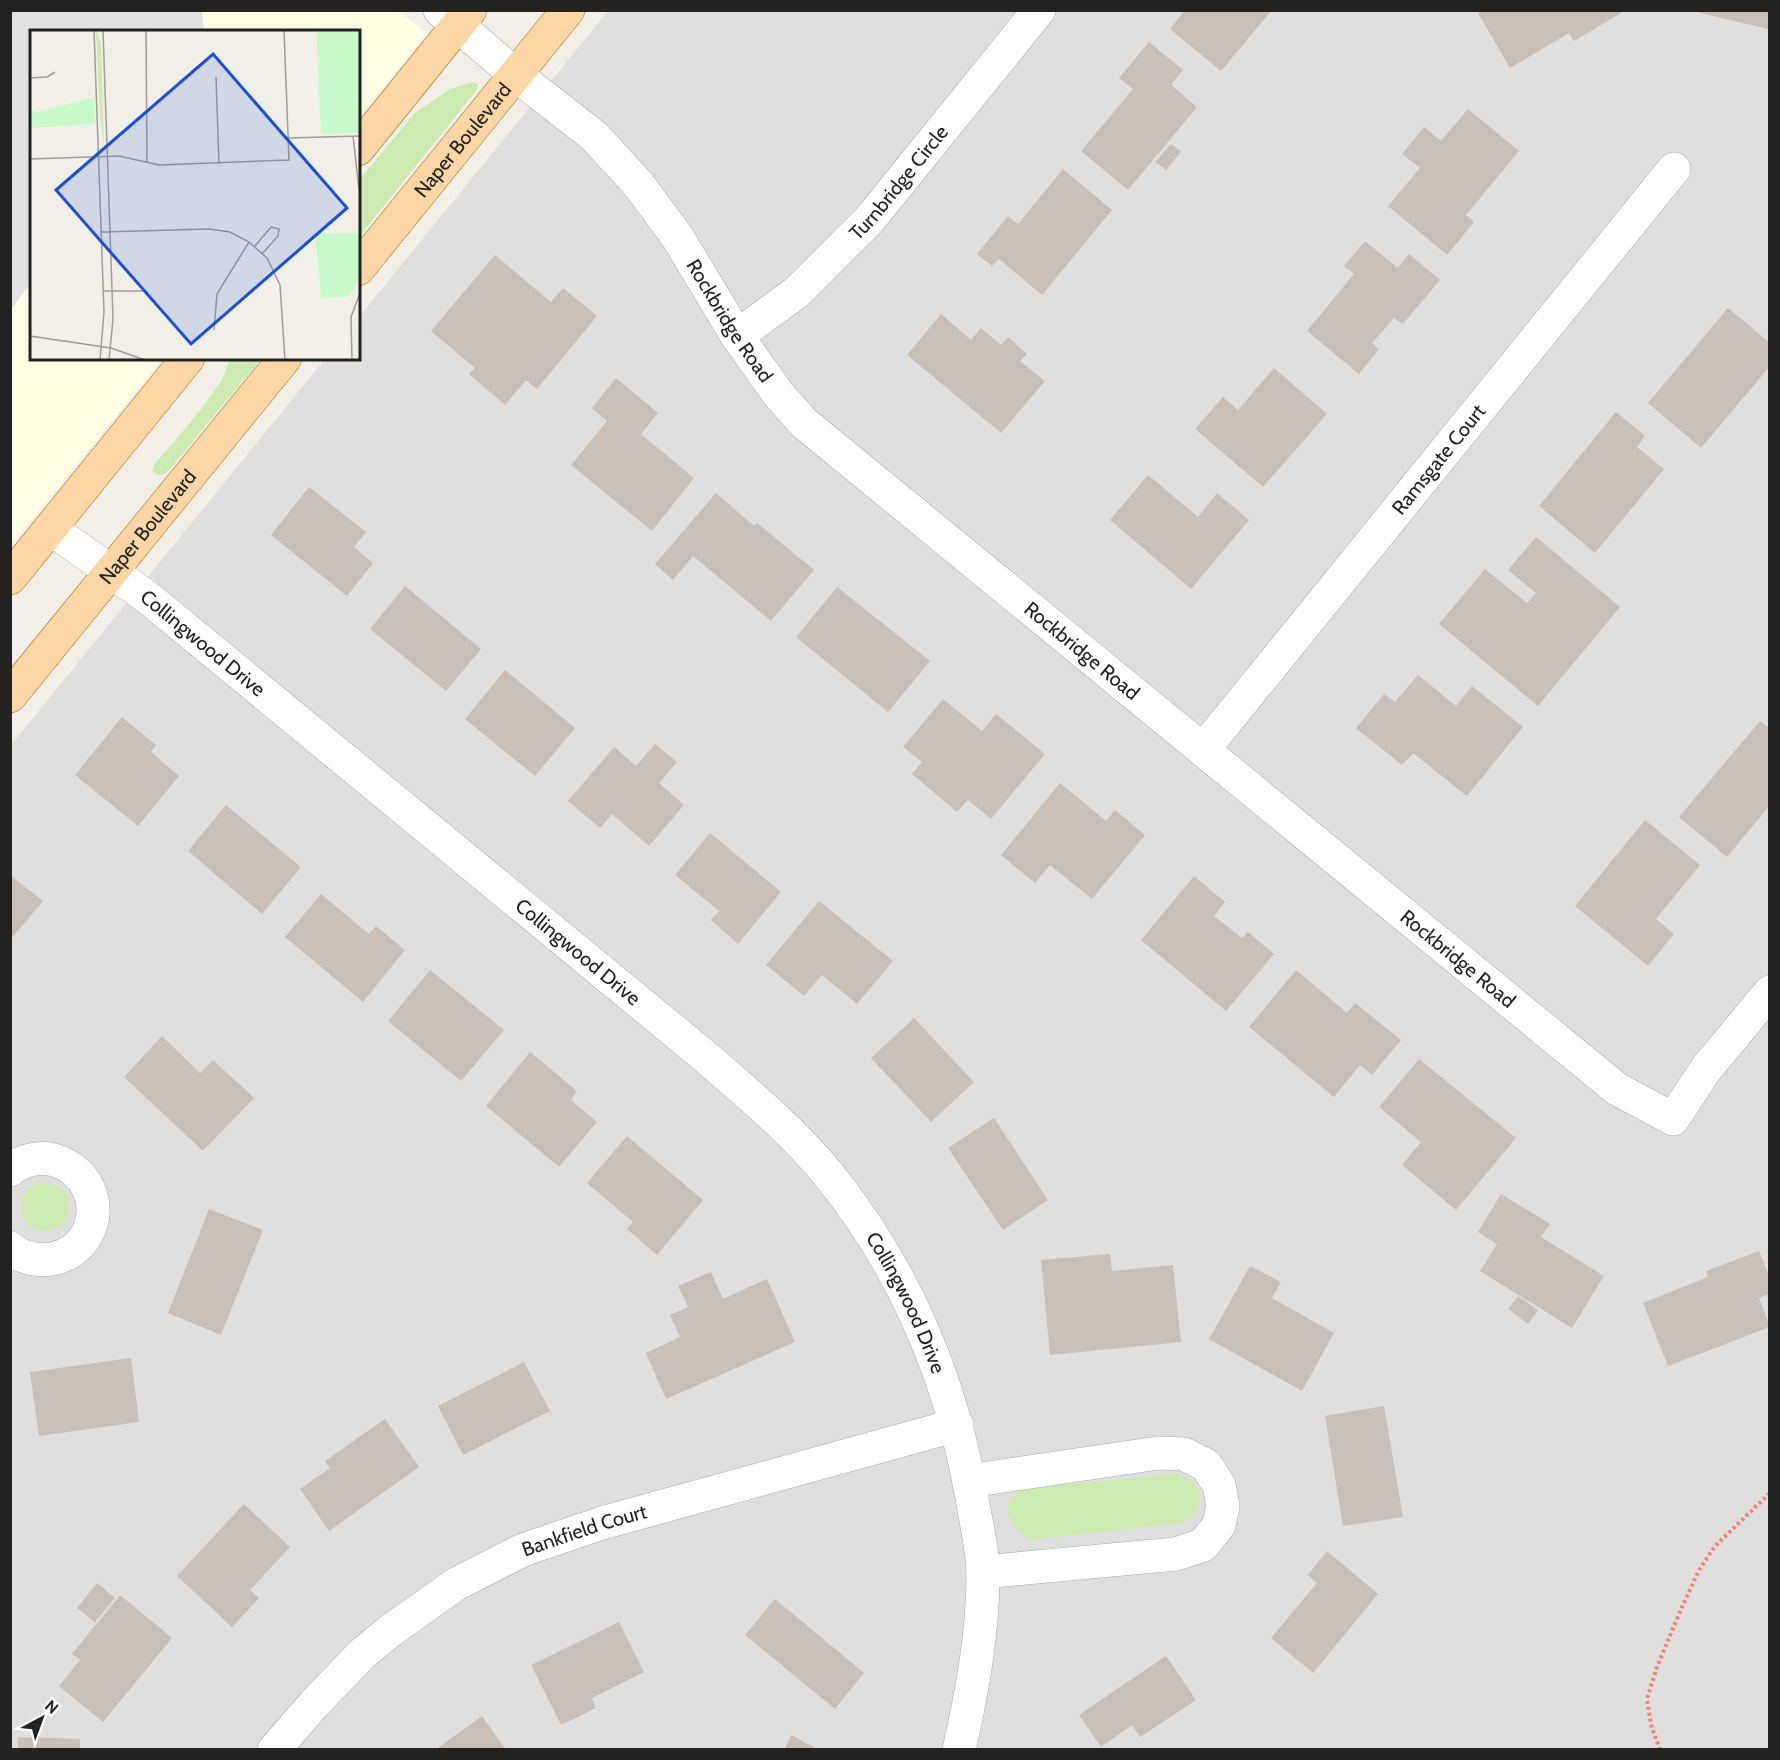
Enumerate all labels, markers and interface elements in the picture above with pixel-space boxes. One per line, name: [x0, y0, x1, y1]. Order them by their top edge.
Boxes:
inset map: [30, 30, 360, 360]
street label: Naper Boulevard: [409, 78, 516, 202]
street label: Turnbridge Circle: [844, 120, 953, 245]
street label: Rockbridge Road: [682, 255, 778, 387]
street label: Ramsgate Court: [1387, 399, 1490, 519]
street label: Naper Boulevard: [94, 465, 201, 589]
street label: Collingwood Drive: [135, 585, 270, 701]
street label: Rockbridge Road: [1020, 597, 1144, 705]
street label: Collingwood Drive: [511, 893, 645, 1010]
street label: Rockbridge Road: [1395, 904, 1520, 1013]
street label: Collingwood Drive: [861, 1227, 951, 1377]
street label: Bankfield Court: [519, 1499, 649, 1562]
north arrow: [12, 1688, 72, 1748]
text: N: [41, 1696, 62, 1718]

